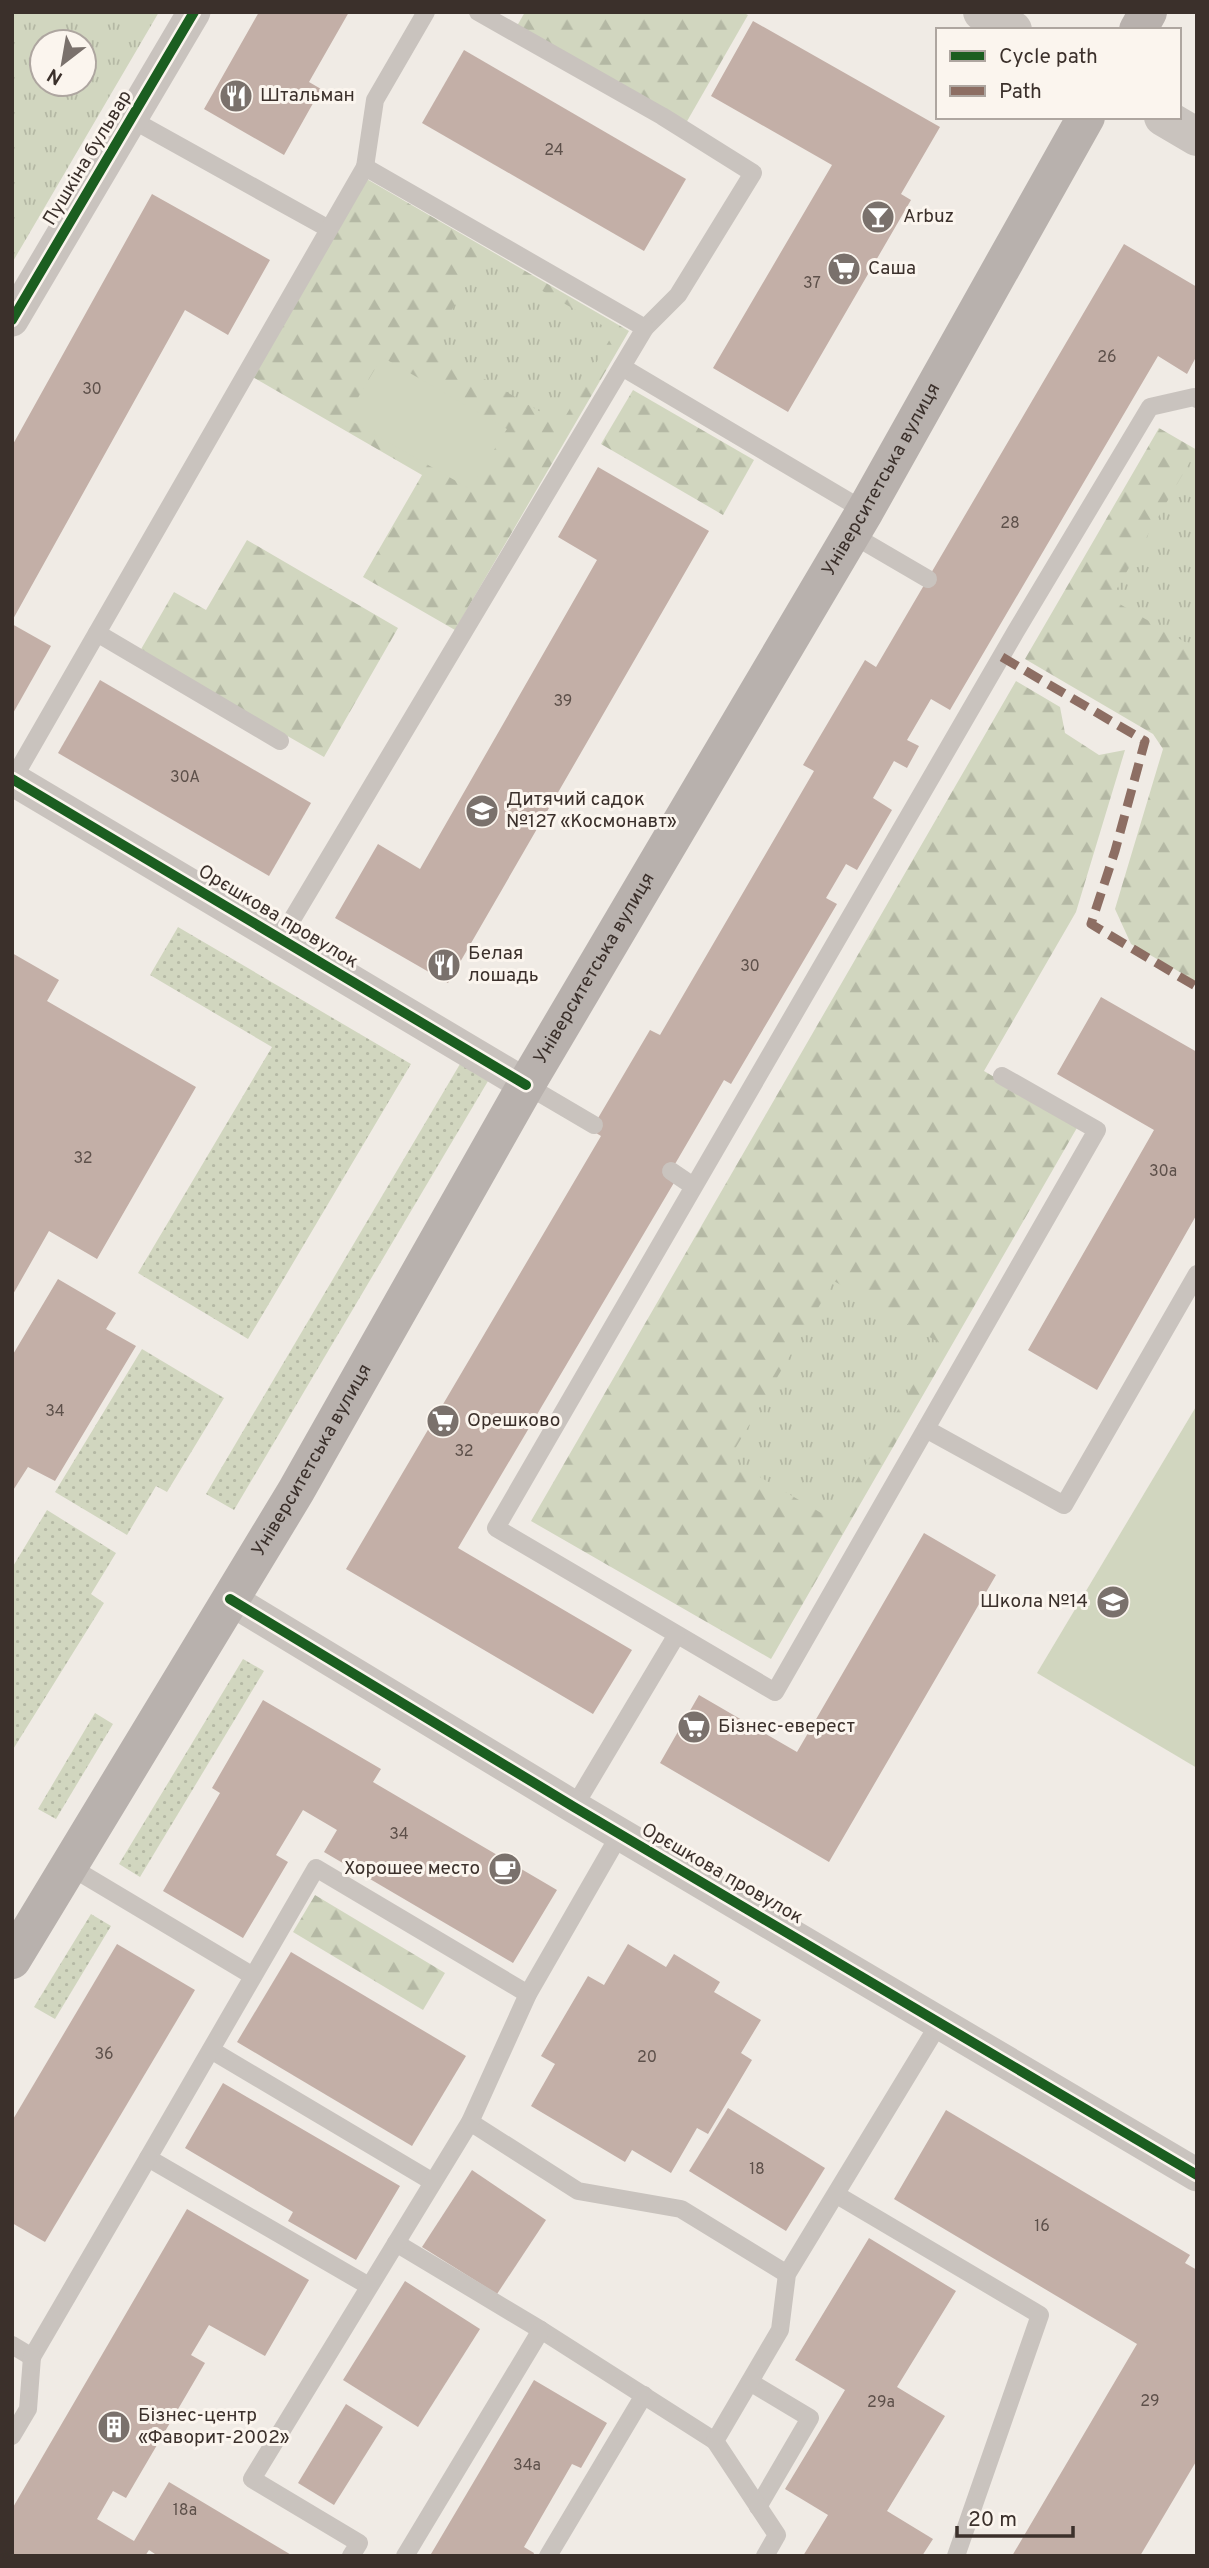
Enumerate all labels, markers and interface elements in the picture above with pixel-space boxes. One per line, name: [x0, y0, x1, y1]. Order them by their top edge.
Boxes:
north arrow: [28, 28, 98, 98]
legend: [936, 28, 1181, 119]
text: Cycle path: [999, 44, 1098, 71]
text: N: [43, 62, 67, 90]
restaurant icon: Штальман: [217, 77, 255, 115]
text: Path: [999, 79, 1042, 106]
place label: Штальман: [260, 84, 355, 108]
street label: Пушкіна бульвар: [38, 86, 138, 230]
house number: 24: [544, 141, 564, 161]
bar icon: Arbuz: [859, 198, 897, 236]
place label: Arbuz: [903, 205, 954, 229]
supermarket icon: Саша: [825, 250, 863, 288]
place label: Саша: [868, 257, 916, 281]
house number: 37: [803, 274, 821, 294]
house number: 26: [1097, 348, 1117, 368]
street label: Університетська вулиця: [817, 379, 946, 581]
house number: 30: [82, 380, 102, 400]
house number: 28: [1000, 514, 1020, 534]
house number: 39: [554, 692, 572, 712]
house number: 30А: [170, 768, 200, 788]
place label: Дитячий садок №127 «Космонавт»: [506, 788, 677, 834]
school or university icon: Дитячий садок №127 «Космонавт»: [463, 792, 501, 830]
street label: Орєшкова провулок: [193, 860, 363, 974]
street label: Університетська вулиця: [529, 868, 661, 1069]
place label: Белая лошадь: [468, 942, 539, 988]
restaurant icon: Белая лошадь: [425, 946, 463, 984]
house number: 30: [740, 957, 760, 977]
house number: 32: [73, 1149, 93, 1169]
house number: 30а: [1149, 1162, 1177, 1182]
street label: Університетська вулиця: [247, 1360, 377, 1561]
house number: 34: [45, 1402, 65, 1422]
supermarket icon: Орешково: [424, 1402, 462, 1440]
place label: Орешково: [467, 1409, 560, 1433]
house number: 32: [454, 1442, 474, 1462]
school or university icon: Школа №14: [1094, 1583, 1132, 1621]
place label: Школа №14: [980, 1590, 1088, 1614]
supermarket icon: Бізнес-еверест: [675, 1708, 713, 1746]
place label: Бізнес-еверест: [718, 1715, 855, 1739]
street label: Орєшкова провулок: [637, 1818, 807, 1930]
house number: 34: [389, 1825, 409, 1845]
cafe icon: Хорошее место: [486, 1850, 524, 1888]
place label: Хорошее место: [344, 1857, 480, 1881]
house number: 36: [94, 2045, 114, 2065]
house number: 20: [637, 2048, 657, 2068]
house number: 18: [749, 2160, 765, 2180]
house number: 16: [1034, 2217, 1050, 2237]
house number: 29: [1140, 2392, 1160, 2412]
house number: 29а: [867, 2393, 895, 2413]
place label: Бізнес-центр «Фаворит-2002»: [138, 2404, 290, 2450]
building icon: Бізнес-центр «Фаворит-2002»: [95, 2408, 133, 2446]
house number: 34а: [513, 2456, 541, 2476]
scale bar: [957, 2494, 1072, 2538]
house number: 18а: [173, 2501, 197, 2521]
text: 20 m: [968, 2507, 1017, 2534]

